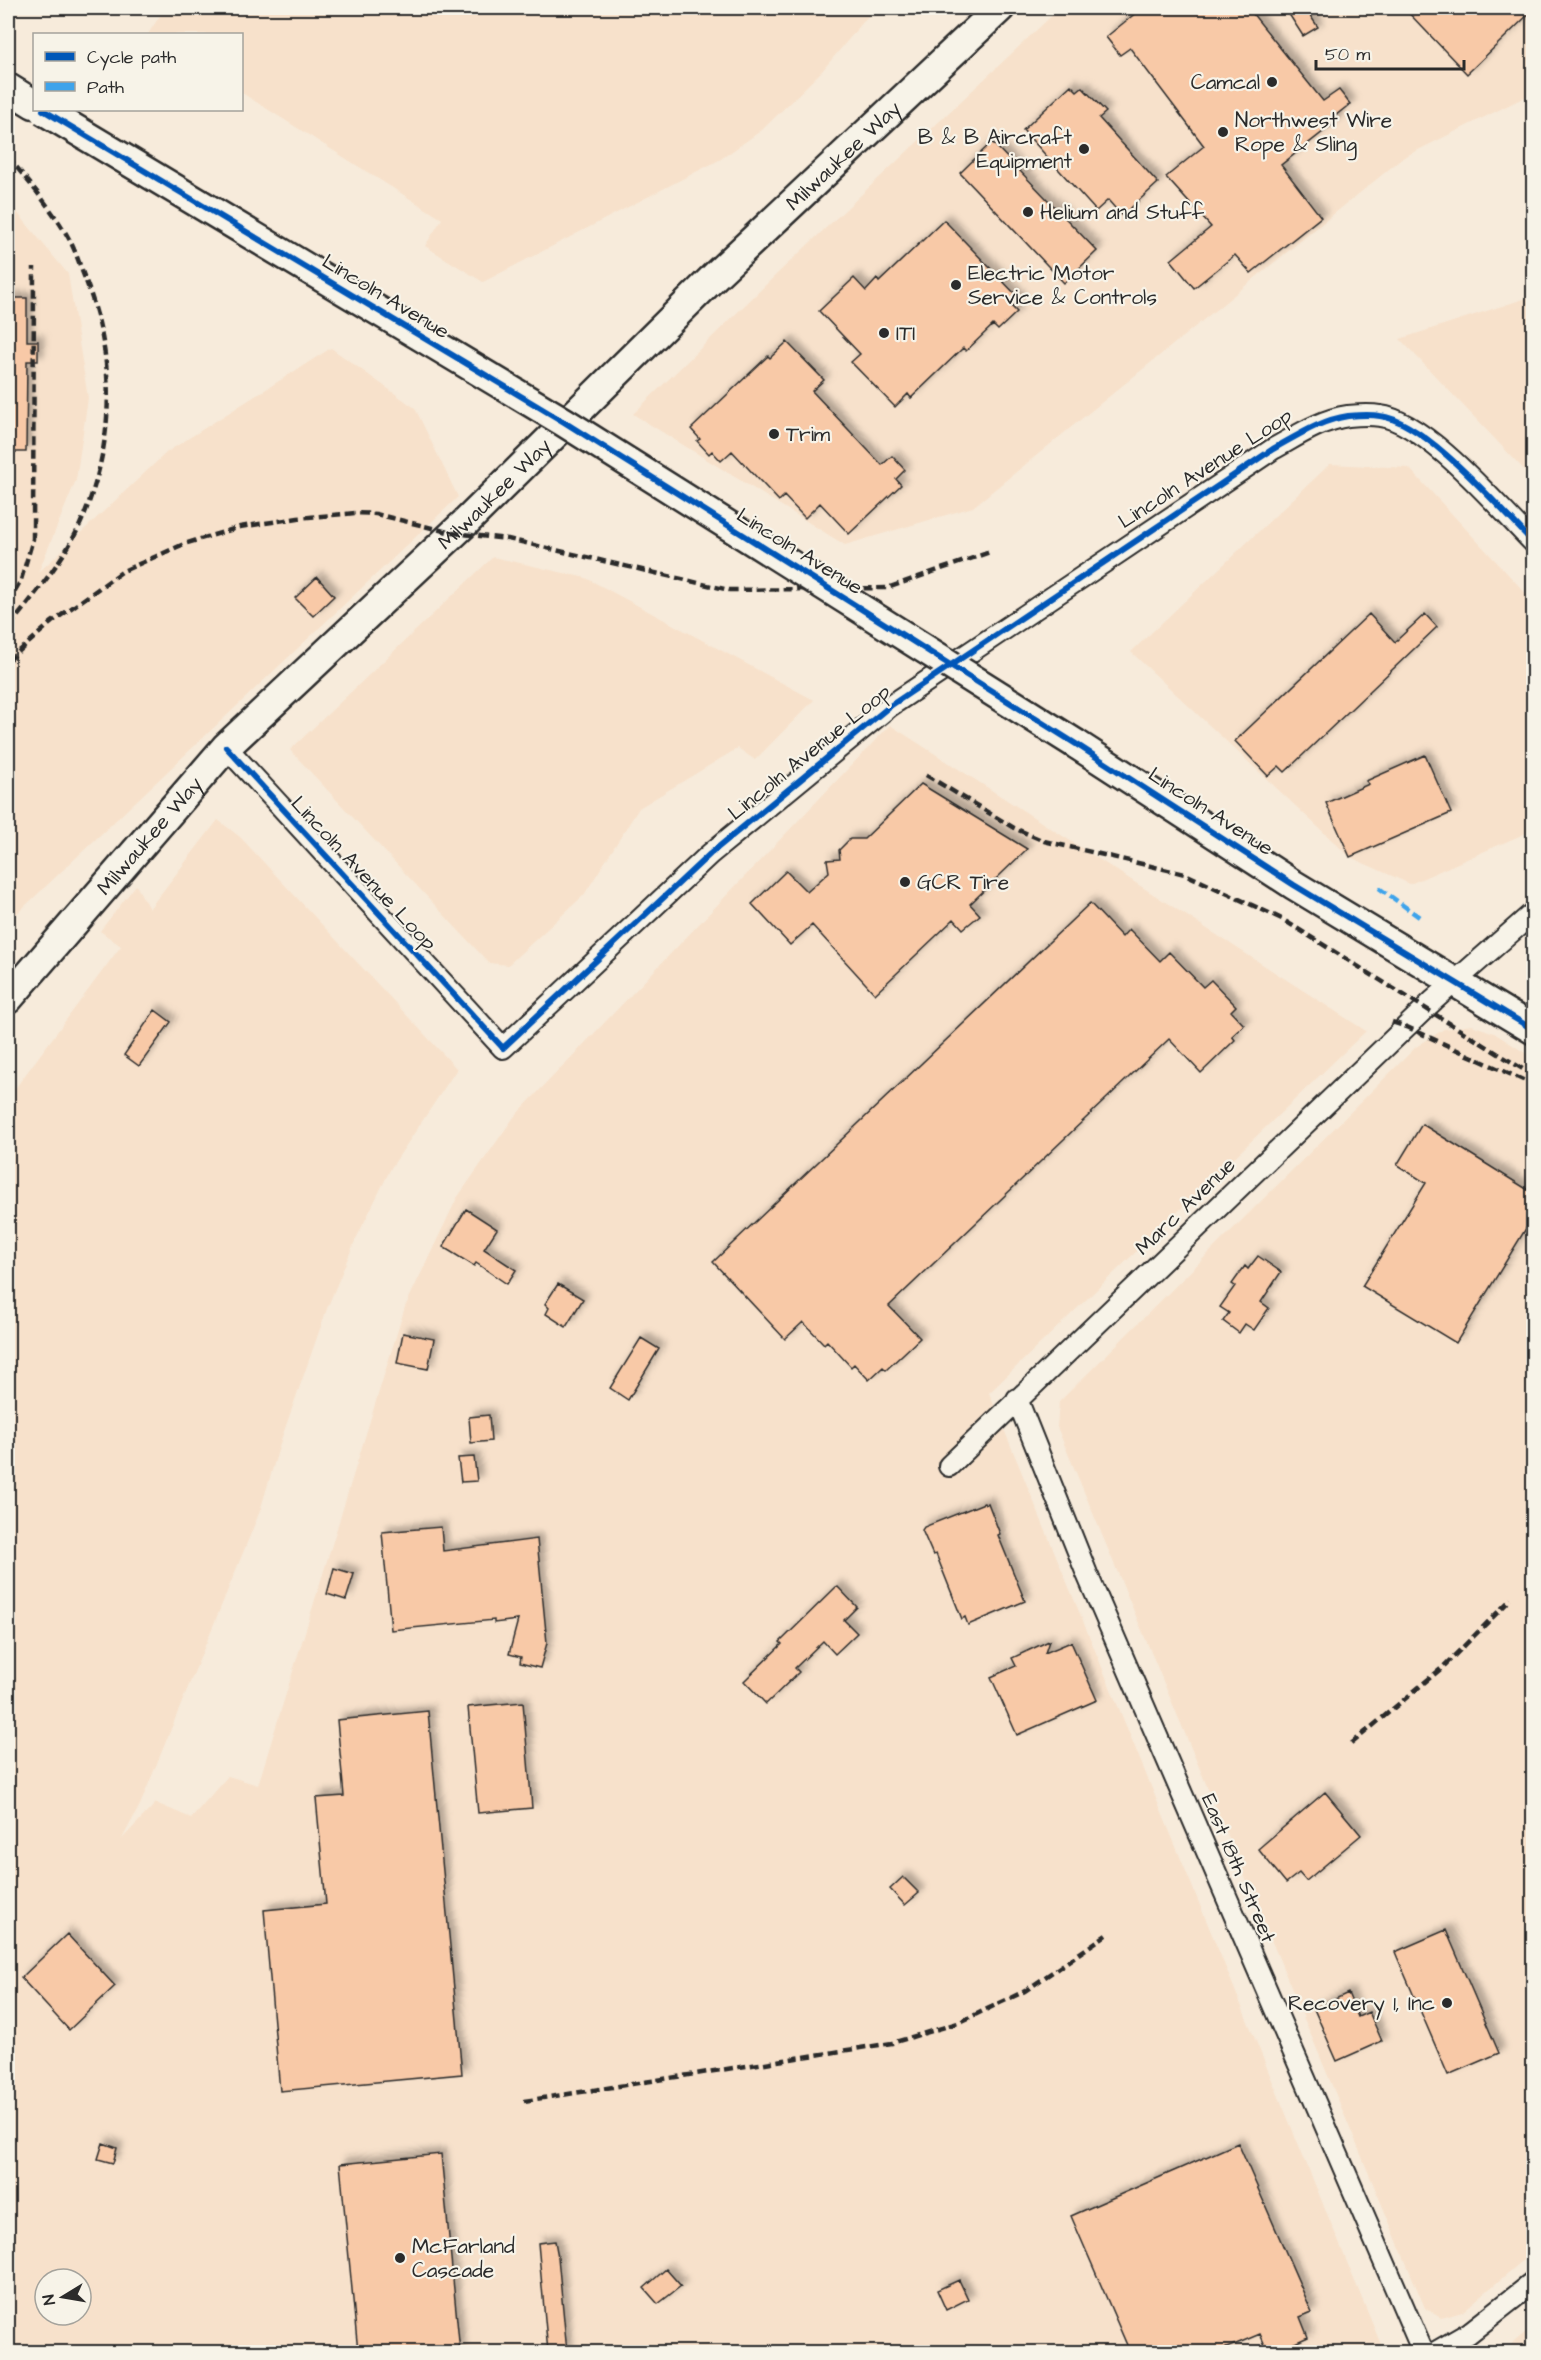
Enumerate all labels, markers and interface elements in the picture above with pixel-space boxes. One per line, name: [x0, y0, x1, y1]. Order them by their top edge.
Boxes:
legend: [33, 33, 243, 111]
scale bar: [1316, 33, 1464, 71]
text: 50 m: [1325, 42, 1370, 67]
text: Cycle path: [87, 45, 176, 71]
place label: Camcal: [1191, 68, 1260, 97]
text: Path: [87, 75, 124, 100]
marker: Camcal: [1265, 75, 1279, 89]
street label: Milwaukee Way: [779, 94, 909, 217]
place label: Northwest Wire Rope & Sling: [1235, 106, 1392, 161]
place label: B & B Aircraft Equipment: [918, 123, 1073, 177]
marker: Northwest Wire Rope & Sling: [1216, 125, 1230, 139]
marker: B & B Aircraft Equipment: [1077, 142, 1091, 156]
place label: Helium and Stuff: [1040, 198, 1204, 227]
marker: Helium and Stuff: [1021, 205, 1035, 219]
street label: Lincoln Avenue: [317, 247, 455, 346]
place label: Electric Motor Service & Controls: [968, 259, 1157, 312]
marker: Electric Motor Service & Controls: [949, 278, 963, 292]
place label: ITI: [896, 319, 915, 348]
marker: ITI: [877, 326, 891, 340]
street label: Lincoln Avenue Loop: [1113, 401, 1299, 536]
place label: Trim: [786, 420, 831, 449]
marker: Trim: [767, 427, 781, 441]
street label: Milwaukee Way: [431, 432, 559, 556]
street label: Lincoln Avenue: [731, 501, 868, 602]
street label: Lincoln Avenue Loop: [722, 677, 898, 828]
street label: Lincoln Avenue: [1143, 760, 1279, 863]
street label: Milwaukee Way: [90, 770, 211, 902]
street label: Lincoln Avenue Loop: [283, 790, 443, 958]
place label: GCR Tire: [917, 868, 1009, 897]
marker: GCR Tire: [898, 875, 912, 889]
street label: Marc Avenue: [1129, 1151, 1242, 1262]
street label: East 18th Street: [1194, 1789, 1283, 1947]
place label: Recovery 1, Inc: [1288, 1989, 1435, 2020]
marker: Recovery 1, Inc: [1440, 1996, 1454, 2010]
place label: McFarland Cascade: [412, 2232, 515, 2285]
marker: McFarland Cascade: [393, 2251, 407, 2265]
north arrow: [33, 2267, 93, 2327]
text: N: [38, 2293, 61, 2307]

